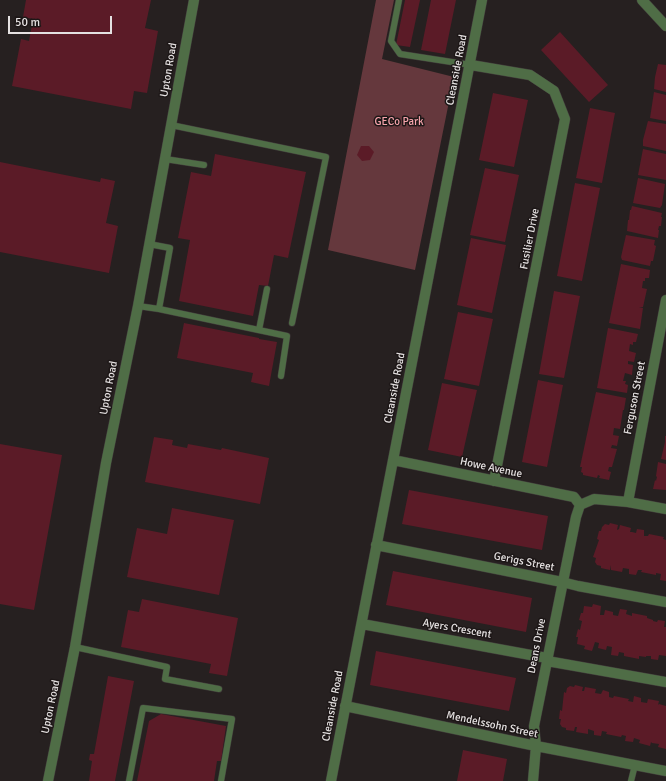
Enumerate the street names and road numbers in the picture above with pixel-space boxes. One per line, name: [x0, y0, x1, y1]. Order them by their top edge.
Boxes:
street label: Cleanside Road: [444, 33, 470, 107]
street label: Upton Road: [158, 42, 180, 98]
street label: Fusilier Drive: [518, 207, 542, 271]
street label: Cleanside Road: [382, 351, 408, 425]
street label: Upton Road: [97, 360, 121, 416]
street label: Ferguson Street: [621, 360, 649, 436]
street label: Howe Avenue: [459, 455, 523, 481]
street label: Gerigs Street: [493, 550, 555, 574]
street label: Ayers Crescent: [422, 616, 492, 642]
street label: Deans Drive: [525, 617, 549, 675]
street label: Cleanside Road: [320, 669, 346, 743]
street label: Upton Road: [39, 679, 63, 735]
street label: Mendelssohn Street: [445, 709, 539, 741]

